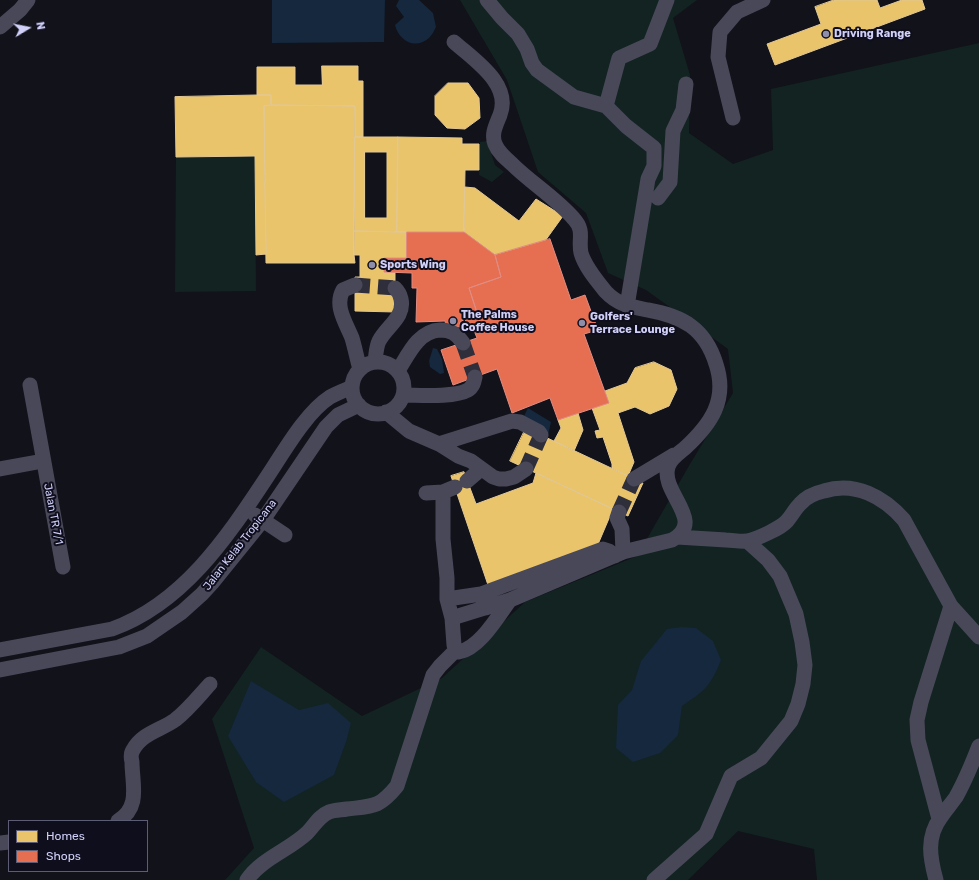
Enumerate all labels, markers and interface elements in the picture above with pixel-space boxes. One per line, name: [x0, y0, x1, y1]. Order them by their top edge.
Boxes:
north arrow: [8, 8, 48, 48]
text: N: [33, 21, 47, 31]
place label: Driving Range: [834, 27, 911, 41]
marker: Driving Range: [821, 29, 831, 39]
place label: Sports Wing: [380, 258, 446, 272]
marker: Sports Wing: [367, 260, 377, 270]
place label: The Palms Coffee House: [461, 308, 534, 334]
place label: Golfers' Terrace Lounge: [590, 310, 675, 336]
marker: The Palms Coffee House: [448, 316, 458, 326]
marker: Golfers' Terrace Lounge: [577, 318, 587, 328]
street label: Jalan TR 7/1: [41, 482, 65, 546]
street label: Jalan Kelab Tropicana: [200, 497, 280, 593]
legend: [8, 820, 148, 872]
text: Homes: [46, 829, 85, 843]
text: Shops: [46, 849, 81, 863]

